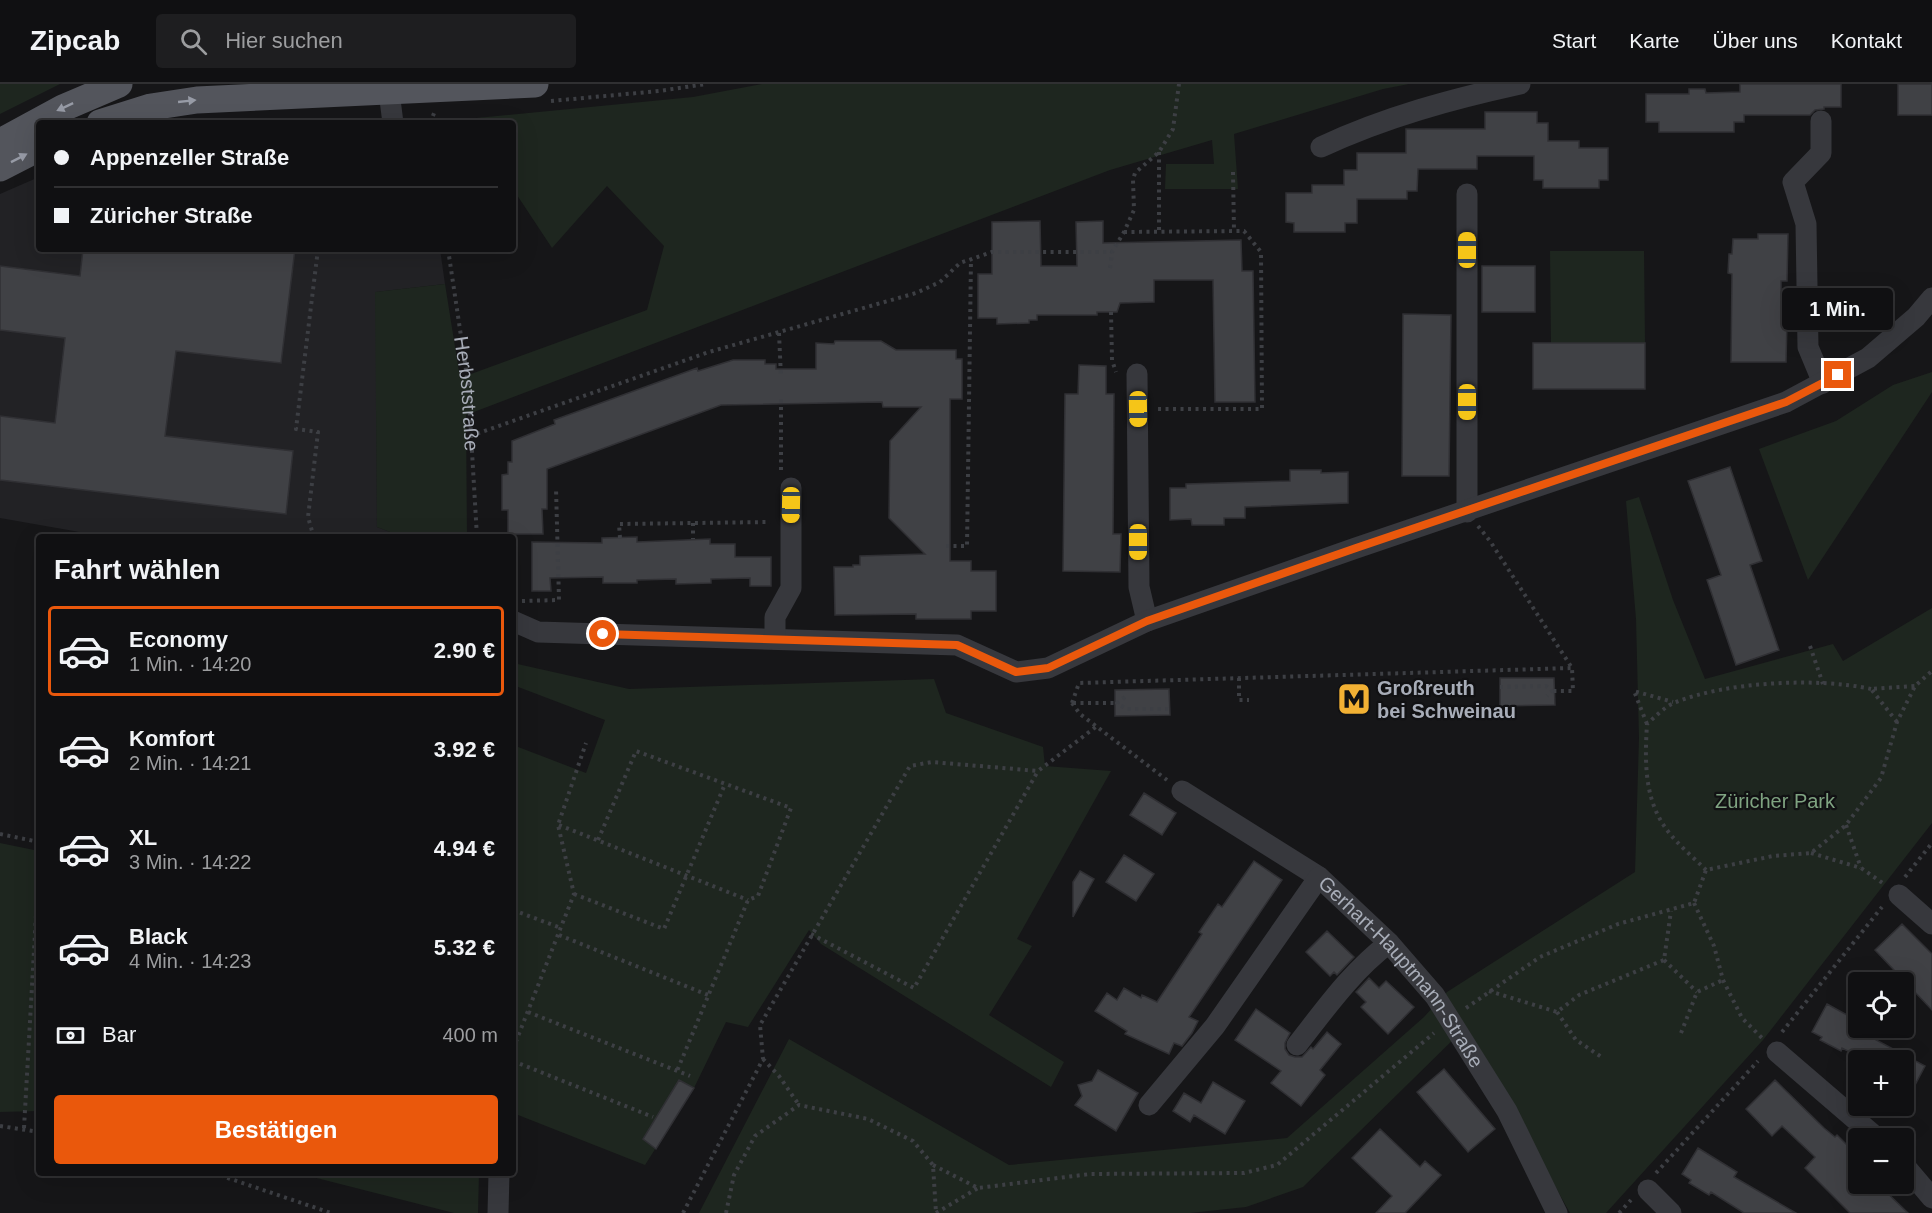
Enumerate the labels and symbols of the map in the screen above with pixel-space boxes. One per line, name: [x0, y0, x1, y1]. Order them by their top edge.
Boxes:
one-way arrow: [178, 96, 197, 105]
one-way arrow: [57, 103, 74, 112]
one-way arrow: [11, 153, 28, 162]
car: [1458, 232, 1476, 268]
callout: 1 Min.: [1782, 288, 1894, 330]
street label: Herbststraße: [450, 335, 483, 452]
route end: [1824, 361, 1851, 388]
car: [1458, 384, 1476, 420]
car: [1129, 391, 1147, 427]
car: [782, 487, 800, 523]
car: [1129, 524, 1147, 560]
route start: [589, 620, 616, 647]
place label: Großreuth bei Schweinau: [1377, 677, 1516, 722]
metro station icon: Großreuth bei Schweinau: [1336, 681, 1372, 717]
park label: Züricher Park: [1715, 790, 1836, 812]
street label: Gerhart-Hauptmann-Straße: [1314, 872, 1488, 1072]

